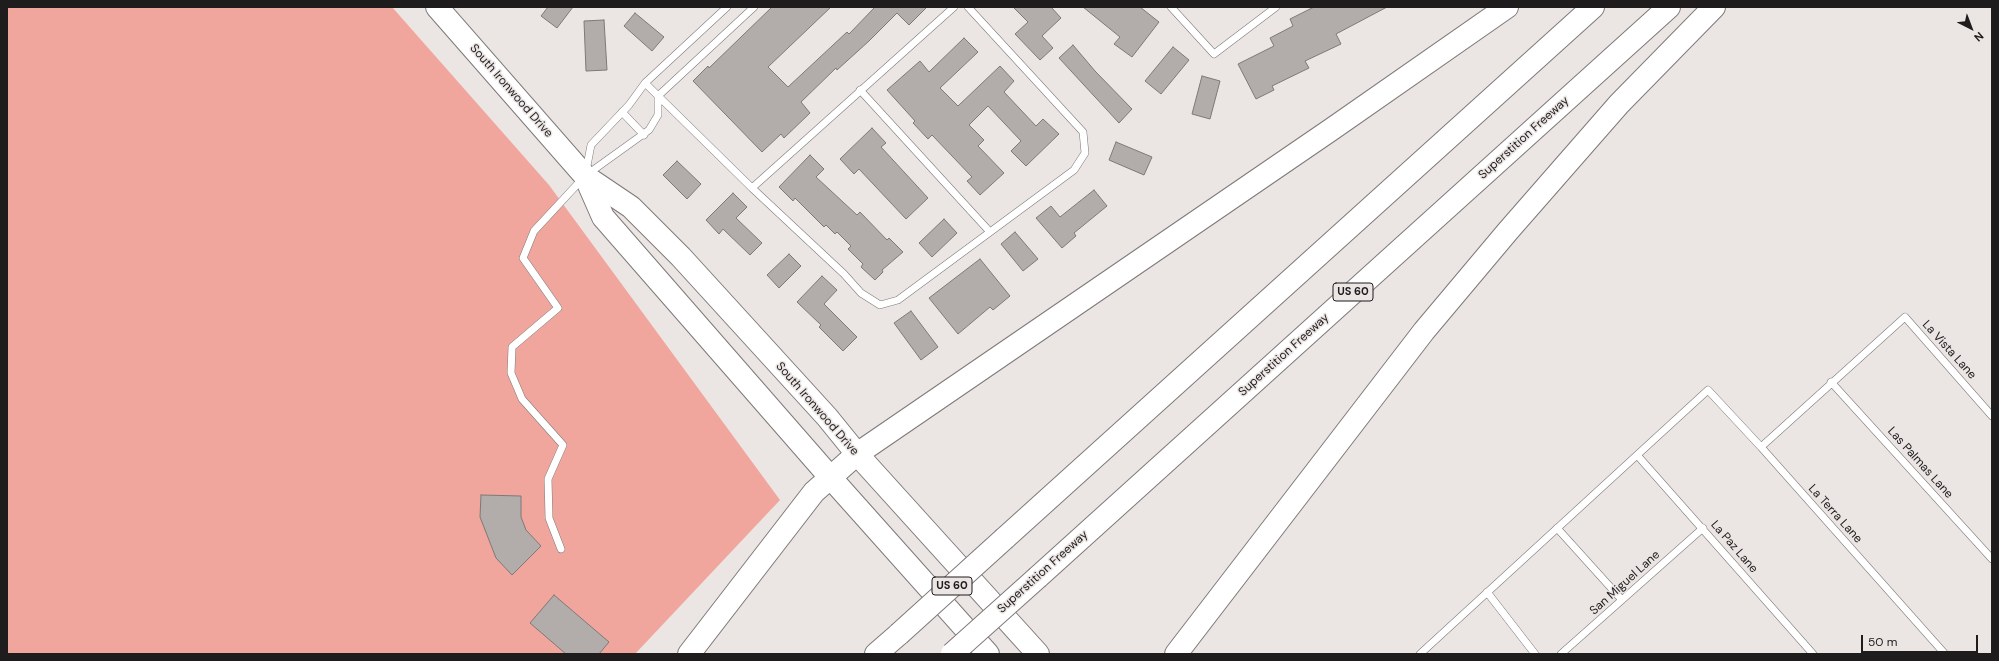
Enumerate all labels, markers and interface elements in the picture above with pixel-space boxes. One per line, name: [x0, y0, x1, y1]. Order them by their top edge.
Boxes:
north arrow: [1951, 8, 1991, 48]
text: N: [1971, 29, 1987, 45]
street label: South Ironwood Drive: [467, 41, 555, 141]
street label: Superstition Freeway: [1476, 94, 1572, 182]
road number: US 60: [1333, 283, 1373, 301]
street label: Superstition Freeway: [1236, 311, 1332, 399]
street label: La Vista Lane: [1919, 318, 1979, 382]
street label: South Ironwood Drive: [773, 359, 861, 459]
street label: Las Palmas Lane: [1884, 424, 1956, 502]
street label: La Terra Lane: [1805, 482, 1865, 546]
street label: La Paz Lane: [1707, 518, 1761, 576]
street label: Superstition Freeway: [995, 528, 1091, 616]
street label: San Miguel Lane: [1587, 548, 1663, 618]
road number: US 60: [932, 577, 972, 595]
scale bar: [1863, 627, 1980, 653]
text: 50 m: [1868, 634, 1897, 650]

